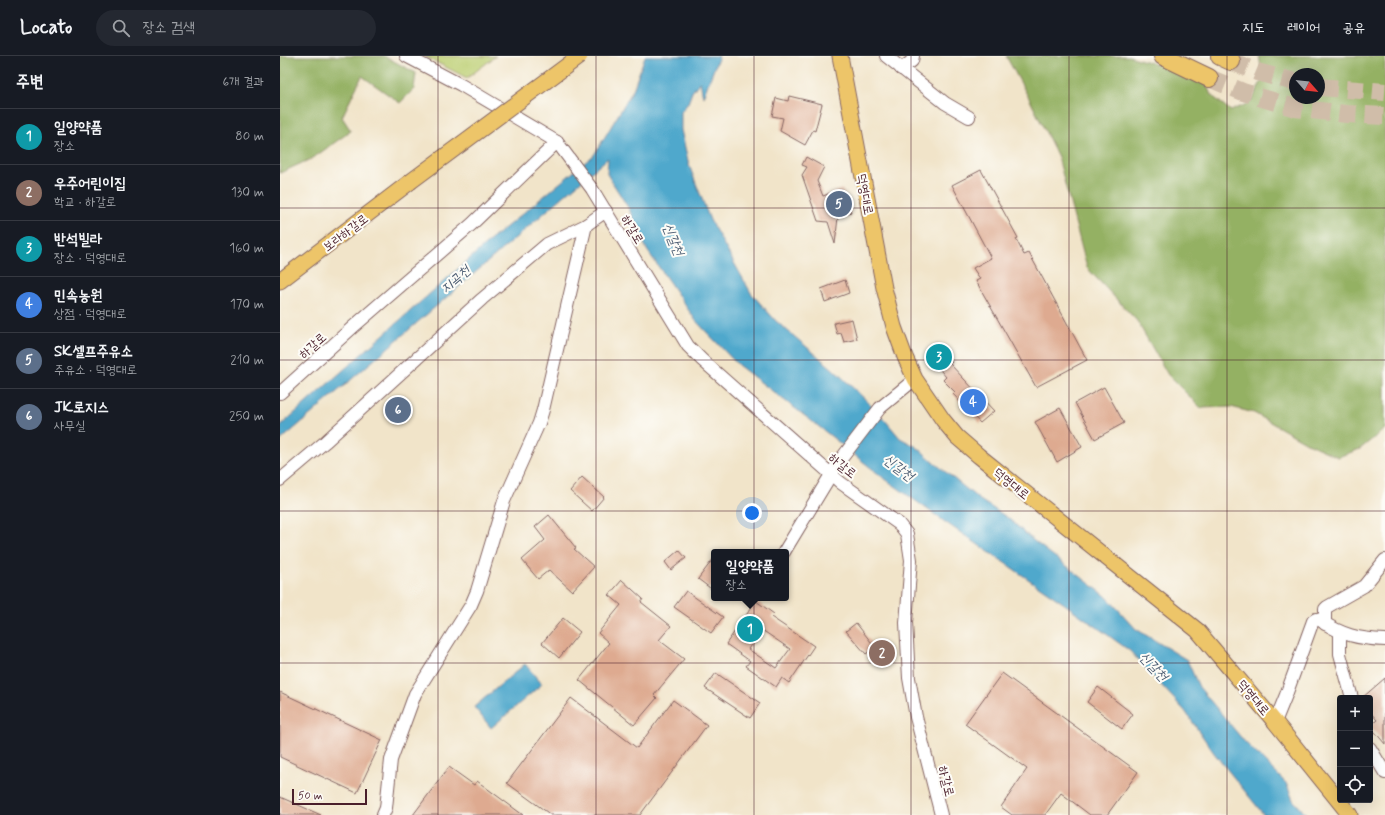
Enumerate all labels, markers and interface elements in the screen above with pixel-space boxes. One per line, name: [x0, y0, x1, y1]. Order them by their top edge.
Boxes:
search box: [96, 10, 376, 46]
text: Locato: [20, 15, 72, 40]
icon: search: [110, 17, 132, 39]
text: 장소 검색: [142, 18, 195, 38]
text: 지도: [1242, 19, 1265, 37]
text: 레이어: [1287, 19, 1320, 37]
text: 공유: [1342, 19, 1365, 37]
north arrow: [1289, 68, 1325, 104]
text: 주변: [16, 71, 43, 93]
text: 6개 결과: [222, 74, 264, 91]
text: 일양약품: [54, 118, 102, 138]
text: 1: [26, 128, 32, 145]
text: 80 m: [235, 128, 264, 145]
text: 장소: [54, 138, 75, 155]
street label: 덕영대로: [852, 172, 877, 216]
text: 우주어린이집: [54, 174, 126, 194]
text: 2: [26, 184, 32, 201]
text: 130 m: [231, 184, 264, 201]
pin: 5: [826, 189, 852, 219]
text: 학교 · 하갈로: [54, 194, 116, 211]
street label: 보라하갈로: [320, 211, 372, 256]
street label: 하갈로: [616, 212, 647, 248]
water label: 신갈천: [658, 220, 688, 260]
text: 반석빌라: [54, 230, 102, 250]
text: 3: [26, 240, 32, 257]
text: 160 m: [229, 240, 264, 257]
text: 장소 · 덕영대로: [54, 250, 127, 267]
water label: 지곡천: [437, 261, 476, 298]
text: 민속농원: [54, 286, 102, 306]
text: 4: [25, 296, 33, 313]
text: 170 m: [230, 296, 264, 313]
text: 상점 · 덕영대로: [54, 306, 127, 323]
street label: 하갈로: [296, 329, 330, 363]
text: SK셀프주유소: [54, 342, 133, 362]
pin: 3: [926, 342, 952, 372]
text: 5: [25, 352, 33, 369]
text: 210 m: [230, 352, 264, 369]
text: 주유소 · 덕영대로: [54, 362, 137, 379]
pin: 4: [960, 387, 986, 417]
pin: 6: [385, 395, 411, 425]
text: JK로지스: [54, 398, 109, 418]
text: 6: [26, 408, 32, 425]
text: 250 m: [229, 408, 264, 425]
text: 사무실: [54, 418, 85, 435]
street label: 하갈로: [825, 450, 860, 483]
water label: 신갈천: [879, 450, 919, 486]
street label: 덕영대로: [989, 464, 1033, 504]
your location: [742, 503, 762, 523]
popup: [711, 549, 789, 601]
text: 일양약품: [726, 557, 774, 577]
text: 장소: [726, 577, 747, 594]
pin: 1: [737, 614, 763, 644]
pin: 2: [869, 638, 895, 668]
water label: 신갈천: [1135, 648, 1173, 686]
street label: 덕영대로: [1233, 676, 1273, 719]
map controls: [1337, 695, 1373, 803]
button: +: [1337, 695, 1373, 731]
button: −: [1337, 731, 1373, 767]
street label: 하갈로: [934, 764, 958, 799]
button: locate: [1337, 767, 1373, 803]
scale bar: [292, 787, 367, 806]
text: 50 m: [298, 789, 323, 803]

